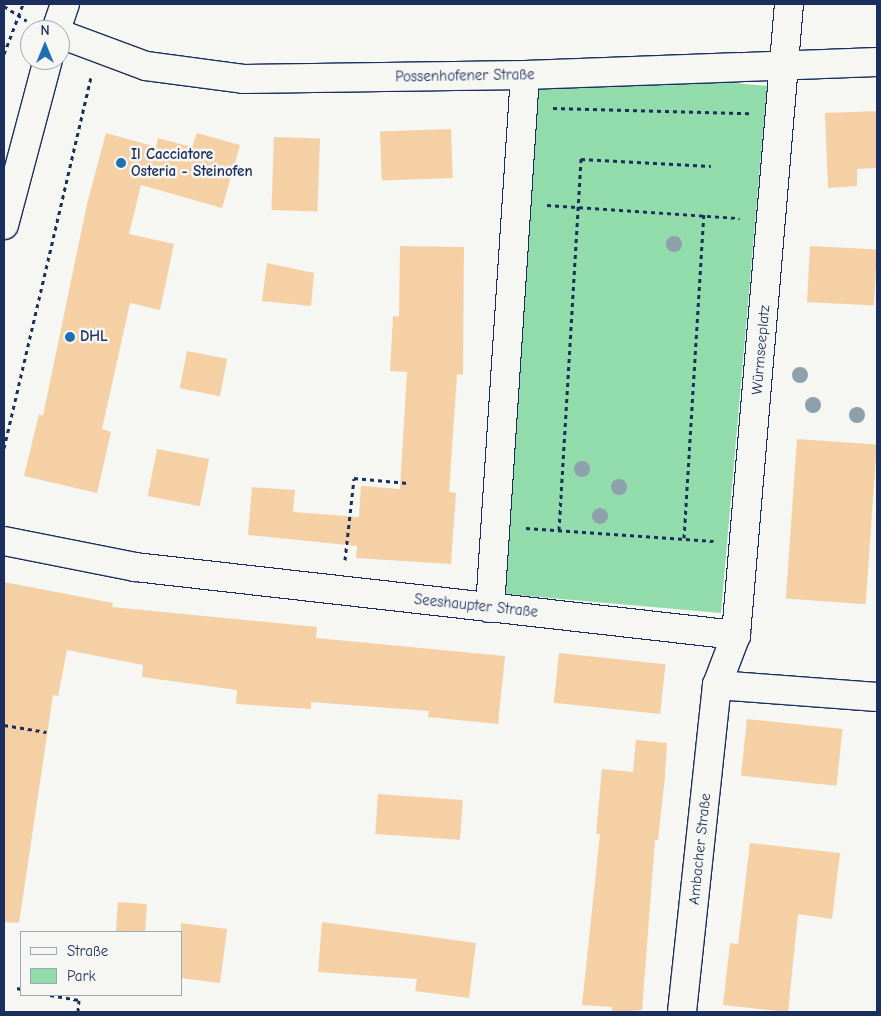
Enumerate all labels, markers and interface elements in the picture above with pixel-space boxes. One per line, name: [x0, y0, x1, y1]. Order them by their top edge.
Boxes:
north arrow: [20, 20, 70, 70]
text: N: [40, 22, 50, 39]
street label: Possenhofener Straße: [395, 66, 535, 86]
place label: Il Cacciatore Osteria - Steinofen: [131, 145, 253, 180]
marker: Il Cacciatore Osteria - Steinofen: [115, 157, 127, 169]
street label: Würmseeplatz: [748, 304, 774, 396]
place label: DHL: [80, 328, 108, 346]
marker: DHL: [64, 331, 76, 343]
street label: Seeshaupter Straße: [413, 591, 539, 621]
street label: Ambacher Straße: [685, 792, 715, 906]
legend: [20, 931, 182, 996]
text: Straße: [67, 942, 108, 960]
text: Park: [67, 967, 96, 985]

